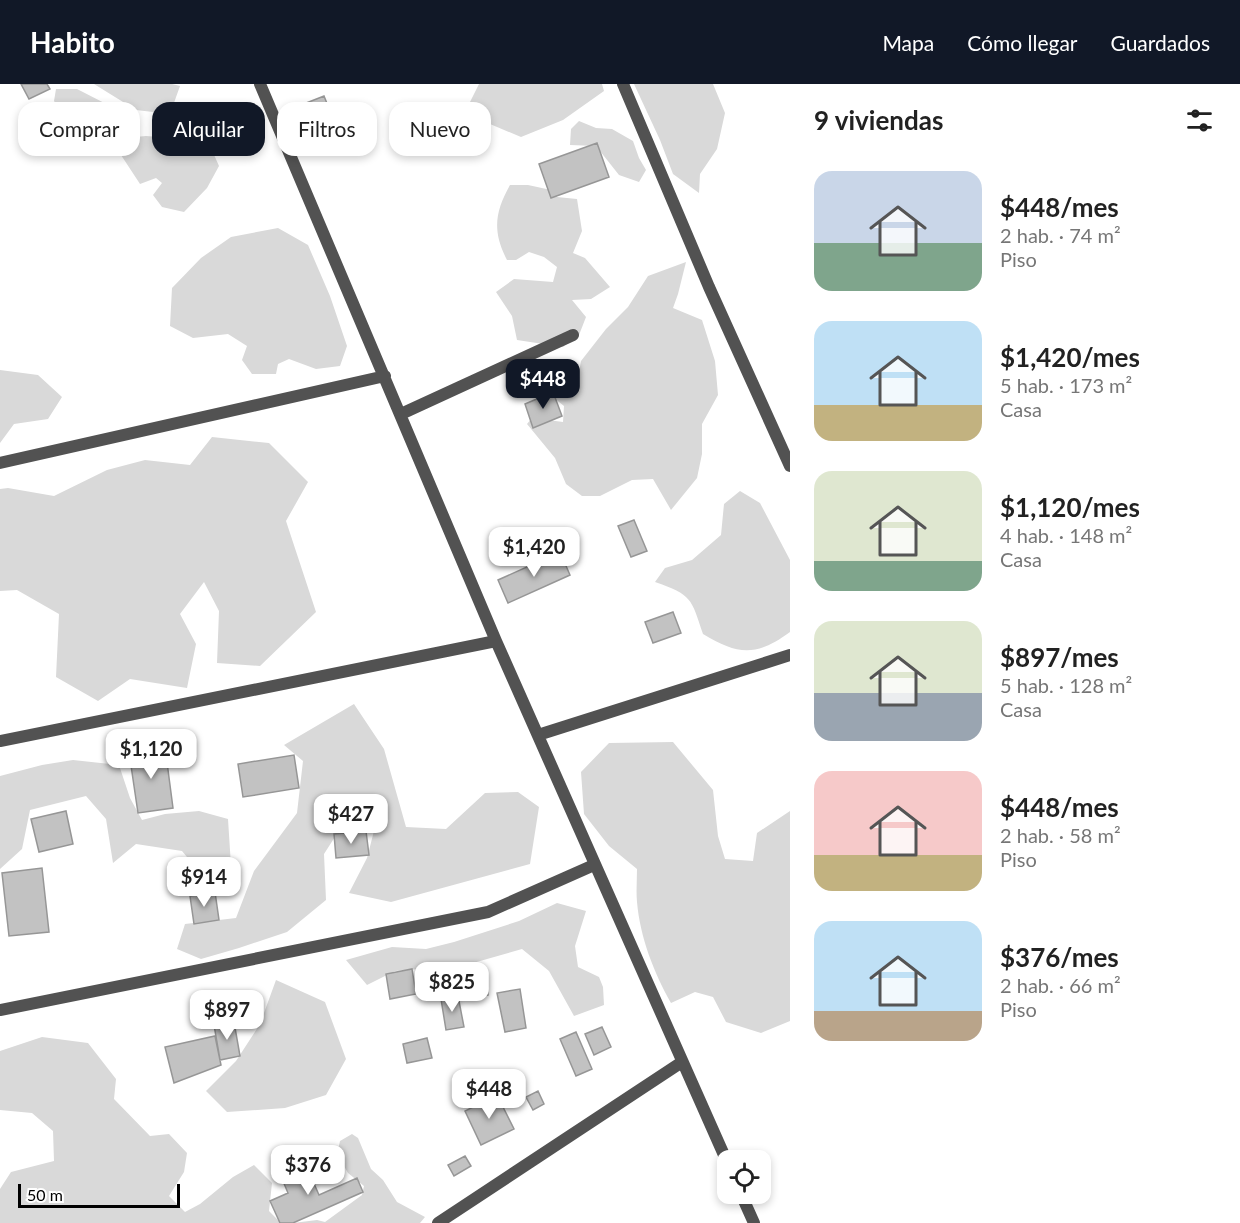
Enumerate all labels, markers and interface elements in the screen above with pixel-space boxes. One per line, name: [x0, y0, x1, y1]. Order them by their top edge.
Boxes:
text: Habito: [30, 25, 115, 59]
text: Mapa: [882, 30, 934, 55]
text: Cómo llegar: [967, 30, 1078, 55]
text: Guardados: [1111, 30, 1210, 55]
chip: Comprar: [18, 102, 140, 156]
chip: Alquilar: [152, 102, 265, 156]
chip: Filtros: [277, 102, 377, 156]
chip: Nuevo: [389, 102, 491, 156]
text: 9 viviendas: [814, 104, 943, 136]
icon: filters: [1183, 104, 1216, 137]
text: $448/mes: [1000, 191, 1119, 223]
icon: home: [862, 195, 934, 267]
text: 2 hab. · 74 m²: [1000, 223, 1121, 247]
text: Piso: [1000, 247, 1037, 271]
text: $1,420/mes: [1000, 341, 1140, 373]
icon: home: [862, 345, 934, 417]
pin: $448: [507, 359, 579, 410]
text: $448: [520, 366, 566, 390]
text: 5 hab. · 173 m²: [1000, 373, 1132, 397]
text: Casa: [1000, 397, 1042, 421]
text: $1,120/mes: [1000, 491, 1140, 523]
icon: home: [862, 495, 934, 567]
text: 4 hab. · 148 m²: [1000, 523, 1132, 547]
pin: $1,420: [485, 527, 583, 578]
text: $1,420: [503, 534, 565, 558]
text: Casa: [1000, 547, 1042, 571]
text: $897/mes: [1000, 641, 1119, 673]
icon: home: [862, 645, 934, 717]
text: 5 hab. · 128 m²: [1000, 673, 1132, 697]
text: Casa: [1000, 697, 1042, 721]
pin: $1,120: [102, 729, 200, 780]
text: $1,120: [120, 736, 182, 760]
text: $448/mes: [1000, 791, 1119, 823]
pin: $427: [315, 794, 387, 845]
icon: home: [862, 795, 934, 867]
text: $427: [328, 801, 374, 825]
text: 2 hab. · 58 m²: [1000, 823, 1121, 847]
text: Piso: [1000, 847, 1037, 871]
pin: $914: [168, 857, 240, 908]
text: $914: [181, 864, 227, 888]
text: $376/mes: [1000, 941, 1119, 973]
icon: home: [862, 945, 934, 1017]
pin: $825: [416, 962, 488, 1013]
text: $825: [429, 969, 475, 993]
text: 2 hab. · 66 m²: [1000, 973, 1121, 997]
pin: $897: [191, 990, 263, 1041]
text: $897: [204, 997, 250, 1021]
text: Piso: [1000, 997, 1037, 1021]
pin: $448: [453, 1069, 525, 1120]
text: $448: [466, 1076, 512, 1100]
pin: $376: [272, 1145, 344, 1196]
map controls: [717, 1150, 771, 1204]
button: locate: [717, 1150, 771, 1204]
text: $376: [285, 1152, 331, 1176]
scale bar: [18, 1181, 180, 1208]
text: 50 m: [27, 1185, 63, 1204]

